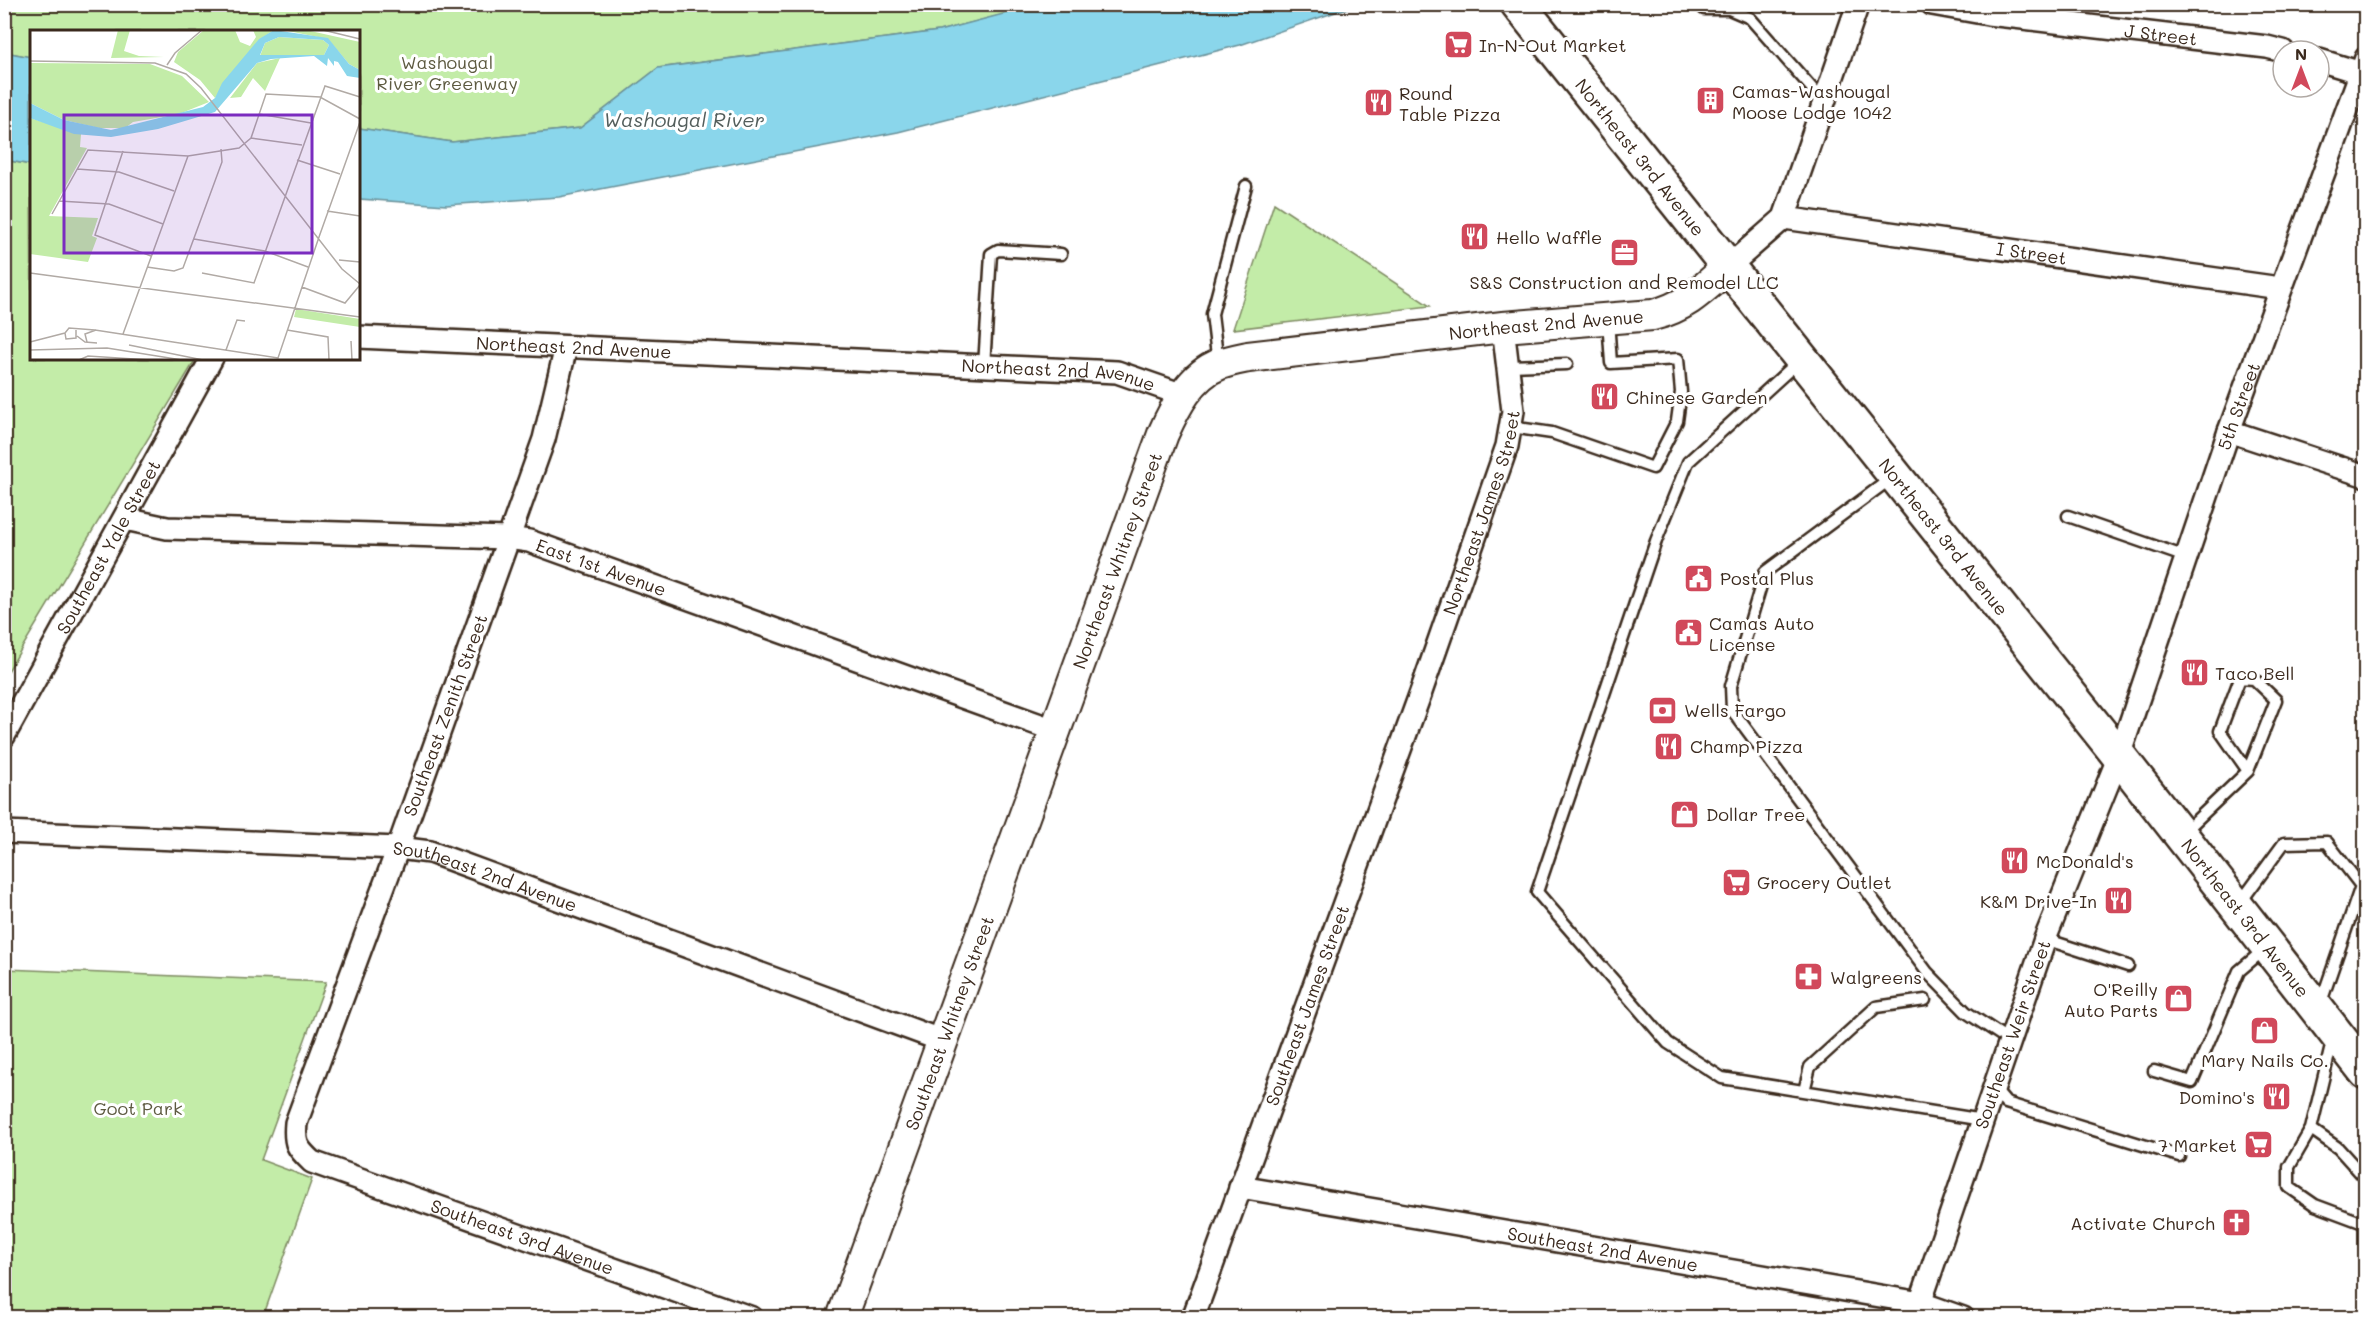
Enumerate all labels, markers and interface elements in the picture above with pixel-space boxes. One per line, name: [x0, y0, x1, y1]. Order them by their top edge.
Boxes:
street label: J Street: [2123, 18, 2199, 51]
supermarket icon: In-N-Out Market: [1442, 29, 1474, 61]
inset map: [30, 30, 360, 360]
place label: In-N-Out Market: [1479, 33, 1626, 57]
north arrow: [2271, 39, 2331, 99]
text: N: [2295, 43, 2307, 64]
park label: Washougal River Greenway: [376, 50, 518, 95]
street label: Northeast 3rd Avenue: [1570, 73, 1711, 241]
place label: Camas-Washougal Moose Lodge 1042: [1732, 79, 1892, 124]
place label: Round Table Pizza: [1399, 81, 1501, 126]
building icon: Camas-Washougal Moose Lodge 1042: [1695, 85, 1727, 117]
restaurant icon: Round Table Pizza: [1362, 87, 1394, 119]
water label: Washougal River: [603, 106, 765, 132]
restaurant icon: Hello Waffle: [1459, 221, 1491, 253]
place label: Hello Waffle: [1496, 225, 1602, 249]
street label: I Street: [1995, 236, 2068, 270]
office icon: S&S Construction and Remodel LLC: [1608, 237, 1640, 269]
place label: S&S Construction and Remodel LLC: [1469, 270, 1779, 294]
street label: Northeast 2nd Avenue: [1447, 304, 1645, 345]
street label: Northeast 2nd Avenue: [476, 330, 672, 363]
street label: Northeast 2nd Avenue: [961, 353, 1159, 396]
street label: 5th Street: [2212, 359, 2265, 453]
restaurant icon: Chinese Garden: [1589, 381, 1621, 413]
place label: Chinese Garden: [1626, 385, 1767, 409]
street label: Northeast James Street: [1437, 408, 1525, 618]
street label: Northeast Whitney Street: [1067, 449, 1167, 672]
street label: Northeast 3rd Avenue: [1874, 453, 2014, 620]
street label: Southeast Yale Street: [51, 455, 166, 638]
street label: East 1st Avenue: [533, 533, 670, 601]
public building icon: Postal Plus: [1683, 562, 1715, 594]
place label: Postal Plus: [1720, 566, 1814, 590]
street label: Southeast Zenith Street: [397, 611, 493, 819]
place label: Camas Auto License: [1709, 611, 1814, 656]
public building icon: Camas Auto License: [1672, 617, 1704, 649]
restaurant icon: Taco Bell: [2178, 657, 2210, 689]
place label: Taco Bell: [2215, 661, 2295, 685]
bank icon: Wells Fargo: [1647, 694, 1679, 726]
place label: Wells Fargo: [1684, 698, 1786, 722]
restaurant icon: Champ Pizza: [1653, 730, 1685, 762]
place label: Champ Pizza: [1690, 734, 1803, 758]
shop icon: Dollar Tree: [1669, 798, 1701, 830]
place label: Dollar Tree: [1706, 802, 1805, 826]
street label: Northeast 3rd Avenue: [2176, 834, 2315, 1002]
street label: Southeast 2nd Avenue: [392, 835, 581, 917]
restaurant icon: McDonald's: [1999, 845, 2031, 877]
place label: McDonald's: [2036, 849, 2134, 873]
supermarket icon: Grocery Outlet: [1720, 866, 1752, 898]
place label: Grocery Outlet: [1757, 870, 1892, 894]
restaurant icon: K&M Drive-In: [2102, 885, 2134, 917]
place label: K&M Drive-In: [1980, 889, 2097, 913]
street label: Southeast James Street: [1259, 901, 1355, 1109]
street label: Southeast Whitney Street: [899, 912, 999, 1133]
street label: Southeast Weir Street: [1969, 937, 2056, 1132]
pharmacy icon: Walgreens: [1793, 961, 1825, 993]
place label: Walgreens: [1830, 965, 1922, 989]
place label: O'Reilly Auto Parts: [2063, 977, 2158, 1022]
shop icon: O'Reilly Auto Parts: [2163, 983, 2195, 1015]
shop icon: Mary Nails Co.: [2249, 1015, 2281, 1047]
place label: Mary Nails Co.: [2201, 1048, 2329, 1072]
restaurant icon: Domino's: [2260, 1081, 2292, 1113]
place label: Domino's: [2179, 1085, 2255, 1109]
park label: Goot Park: [93, 1096, 183, 1120]
supermarket icon: 7 Market: [2242, 1129, 2274, 1161]
place label: 7 Market: [2158, 1133, 2237, 1157]
street label: Southeast 3rd Avenue: [427, 1193, 617, 1280]
church icon: Activate Church: [2220, 1207, 2252, 1239]
place label: Activate Church: [2070, 1211, 2215, 1235]
street label: Southeast 2nd Avenue: [1506, 1221, 1700, 1277]

